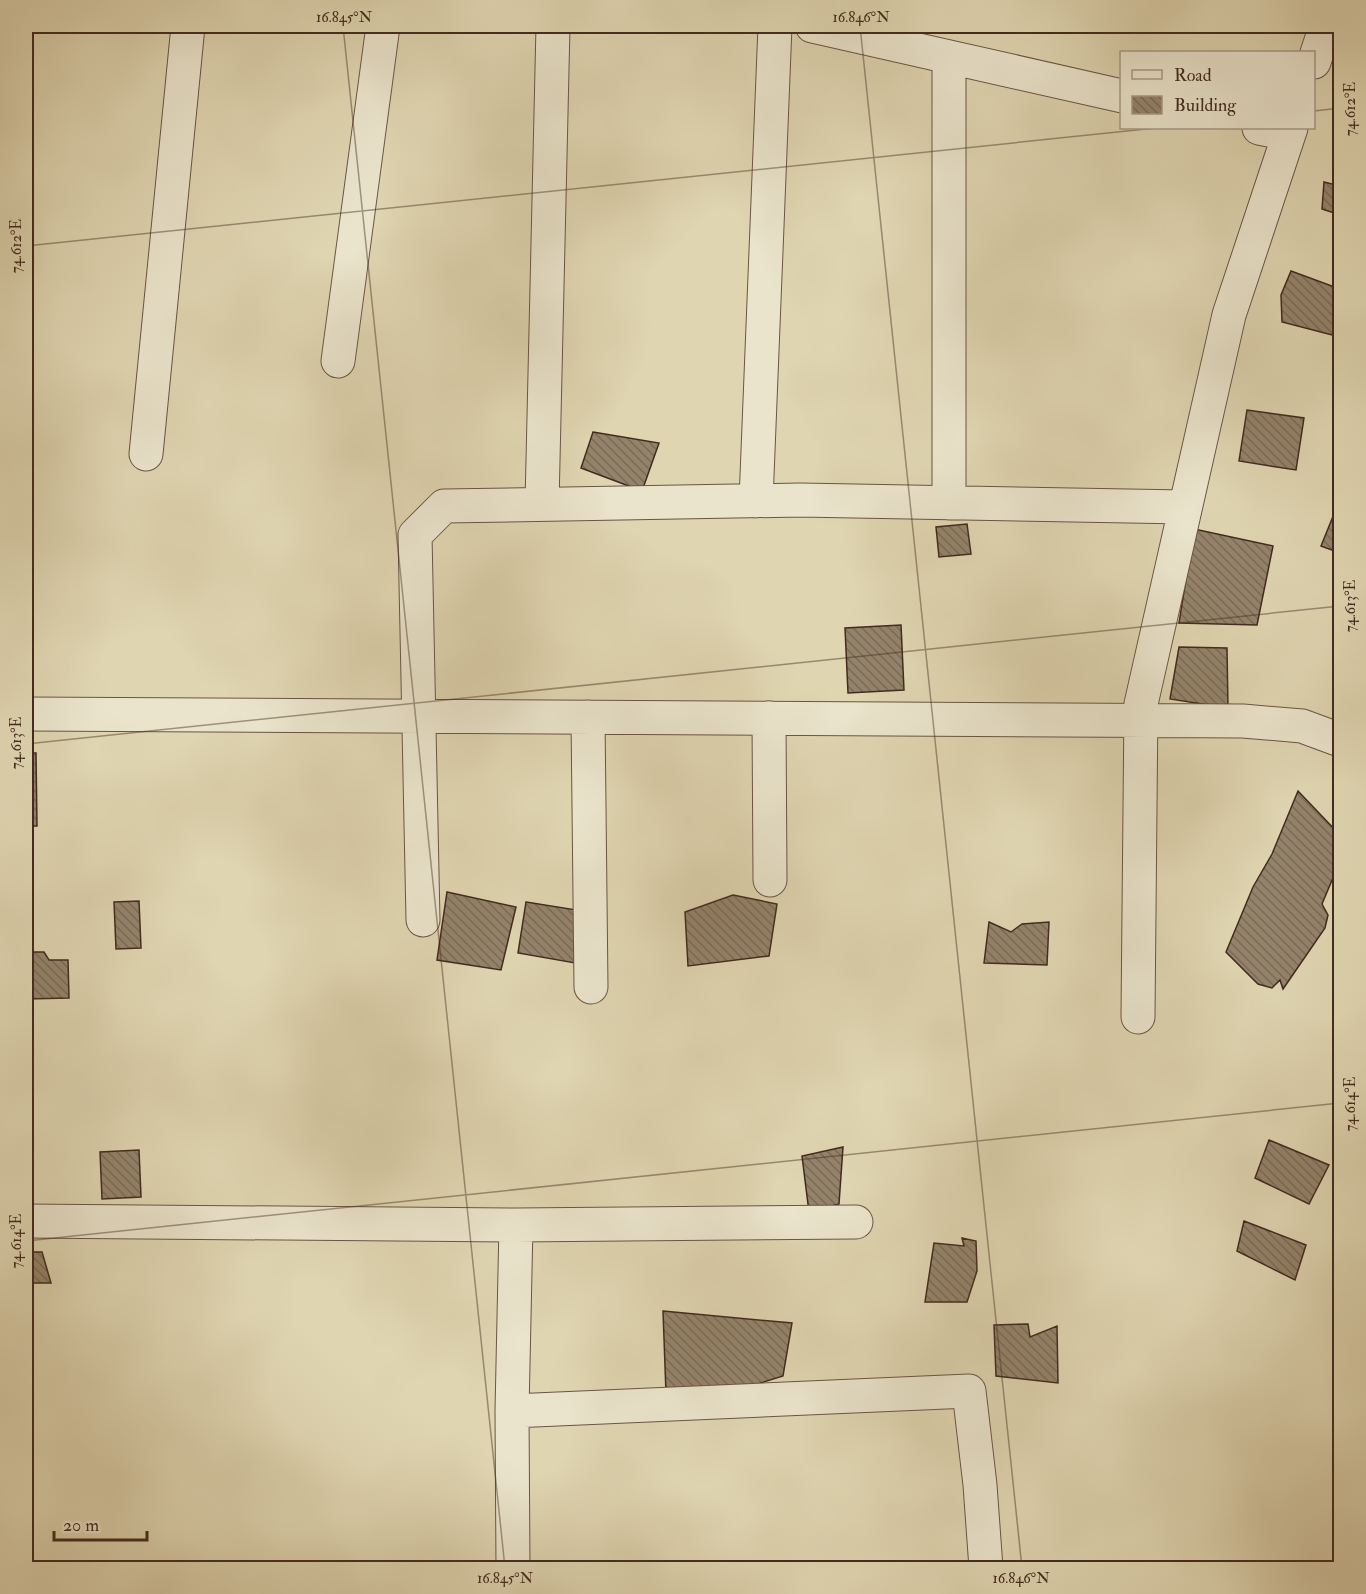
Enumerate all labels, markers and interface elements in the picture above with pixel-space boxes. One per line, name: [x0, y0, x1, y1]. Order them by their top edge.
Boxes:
text: 16.845°N: [316, 8, 373, 27]
text: 16.846°N: [832, 8, 890, 27]
legend: [1120, 51, 1315, 129]
text: Road: [1174, 64, 1212, 87]
text: 74.612°E: [1341, 82, 1360, 136]
text: Building: [1174, 94, 1237, 117]
text: 74.612°E: [7, 219, 26, 273]
text: 74.613°E: [1341, 580, 1360, 632]
text: 74.613°E: [7, 717, 26, 769]
text: 74.614°E: [1341, 1076, 1360, 1131]
text: 74.614°E: [7, 1213, 26, 1268]
scale bar: [54, 1504, 147, 1542]
text: 20 m: [63, 1514, 99, 1537]
text: 16.845°N: [477, 1569, 534, 1588]
text: 16.846°N: [992, 1569, 1050, 1588]

